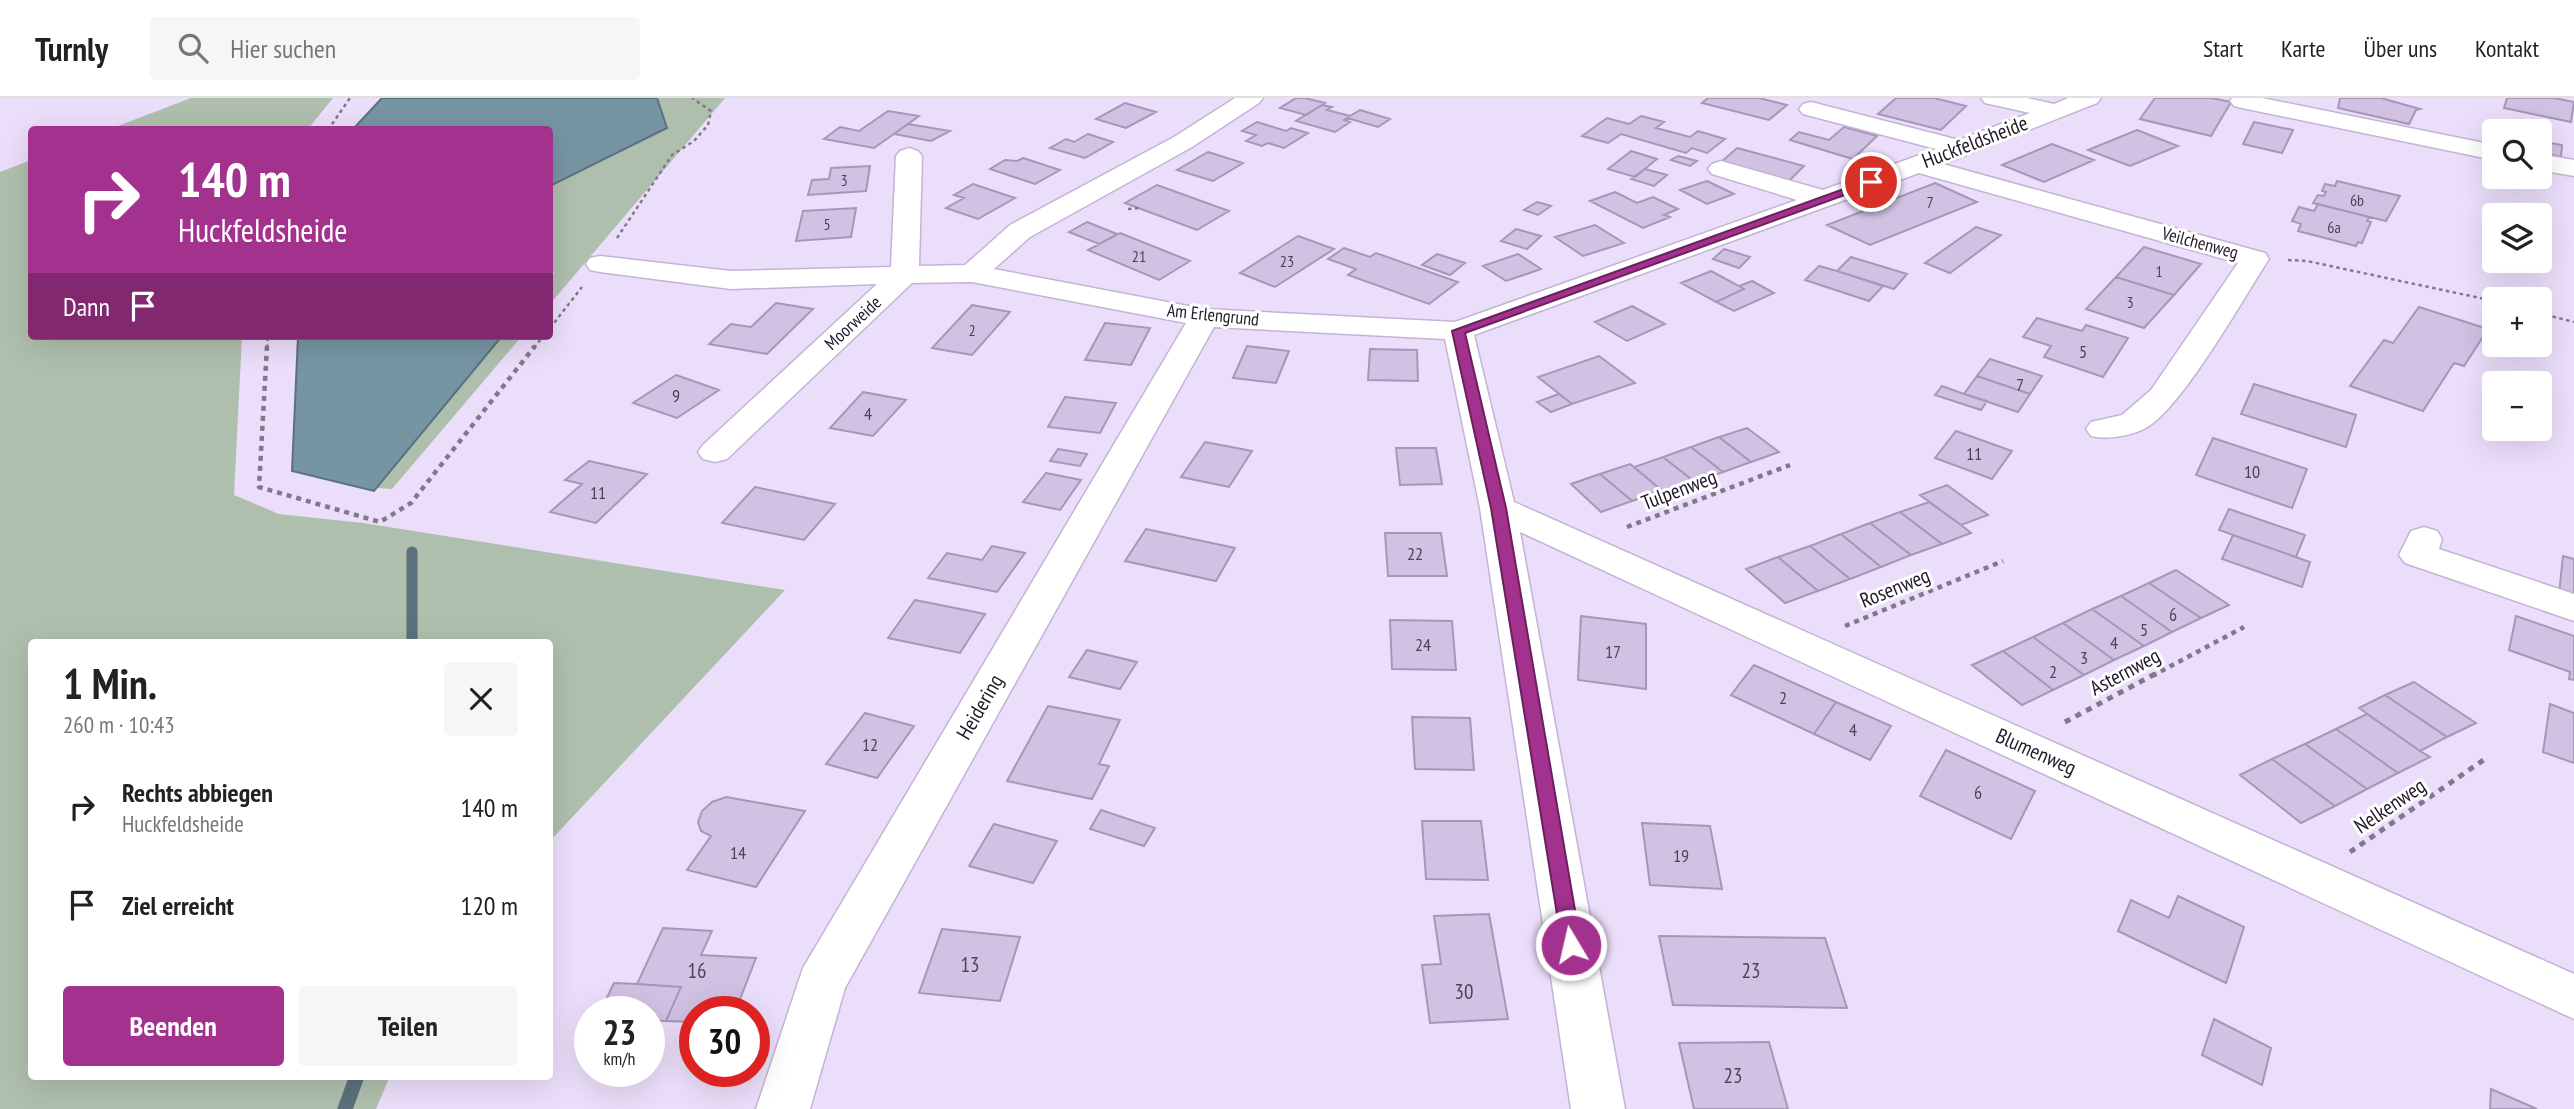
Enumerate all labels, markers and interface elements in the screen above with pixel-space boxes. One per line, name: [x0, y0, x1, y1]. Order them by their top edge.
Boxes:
search box: [150, 17, 640, 80]
text: Turnly: [35, 27, 108, 70]
icon: search: [174, 29, 212, 67]
text: Hier suchen: [230, 32, 336, 65]
text: Start: [2203, 33, 2243, 64]
text: Karte: [2281, 33, 2326, 64]
text: Über uns: [2364, 33, 2437, 64]
text: Kontakt: [2475, 33, 2539, 64]
street label: Huckfeldsheide: [1918, 109, 2032, 174]
map controls: [2482, 119, 2552, 441]
button: search: [2482, 119, 2552, 189]
text: 140 m: [178, 147, 291, 211]
pin: [1841, 152, 1901, 212]
icon: right: [63, 154, 154, 245]
icon: arrive: [1852, 163, 1890, 201]
house number: 3: [840, 170, 848, 190]
house number: 6b: [2350, 190, 2364, 210]
house number: 7: [1926, 192, 1934, 212]
button: layers: [2482, 203, 2552, 273]
text: Huckfeldsheide: [178, 209, 347, 251]
house number: 5: [823, 214, 831, 234]
house number: 6a: [2327, 217, 2341, 237]
street label: Veilchenweg: [2158, 221, 2241, 264]
house number: 21: [1132, 246, 1146, 266]
house number: 23: [1280, 251, 1294, 271]
house number: 1: [2155, 261, 2163, 281]
icon: arrive: [124, 287, 162, 325]
button: +: [2482, 287, 2552, 357]
text: Dann: [63, 290, 110, 323]
street label: Moorweide: [820, 291, 886, 355]
house number: 3: [2126, 292, 2134, 312]
street label: Am Erlengrund: [1166, 298, 1260, 331]
house number: 2: [968, 320, 976, 340]
house number: 5: [2079, 340, 2087, 363]
button: −: [2482, 371, 2552, 441]
house number: 7: [2016, 373, 2024, 396]
house number: 9: [672, 384, 680, 407]
house number: 4: [864, 402, 872, 425]
house number: 11: [1966, 442, 1982, 465]
house number: 10: [2244, 460, 2260, 483]
street label: Tulpenweg: [1637, 463, 1720, 516]
house number: 11: [590, 481, 606, 504]
house number: 22: [1407, 542, 1423, 565]
street label: Rosenweg: [1856, 561, 1934, 614]
house number: 6: [2169, 603, 2177, 626]
house number: 5: [2140, 618, 2148, 641]
house number: 4: [2110, 631, 2118, 654]
house number: 24: [1415, 633, 1431, 656]
house number: 17: [1605, 640, 1621, 663]
street label: Asternweg: [2085, 642, 2165, 701]
house number: 3: [2080, 646, 2088, 669]
text: 1 Min.: [63, 656, 157, 711]
house number: 2: [2049, 660, 2057, 683]
button: close: [444, 662, 518, 736]
street label: Heidering: [950, 669, 1009, 744]
house number: 2: [1779, 686, 1787, 709]
text: 260 m · 10:43: [63, 710, 175, 739]
house number: 4: [1849, 718, 1857, 741]
street label: Blumenweg: [1992, 722, 2081, 781]
house number: 12: [862, 733, 878, 756]
street label: Nelkenweg: [2349, 772, 2431, 839]
text: Rechts abbiegen: [122, 776, 273, 809]
house number: 6: [1974, 781, 1982, 804]
icon: right: [63, 788, 101, 826]
text: 140 m: [460, 791, 518, 824]
text: Huckfeldsheide: [122, 809, 244, 838]
house number: 14: [730, 841, 746, 864]
house number: 19: [1673, 844, 1689, 867]
icon: arrive: [63, 886, 101, 924]
text: Ziel erreicht: [122, 889, 234, 922]
text: 120 m: [460, 889, 518, 922]
position arrow: [1534, 908, 1608, 982]
house number: 13: [961, 951, 979, 978]
house number: 16: [688, 957, 706, 984]
house number: 23: [1742, 957, 1760, 984]
house number: 30: [1455, 978, 1473, 1005]
button: Beenden: [63, 986, 284, 1066]
button: Teilen: [298, 986, 518, 1066]
speed limit sign: 30: [679, 996, 770, 1087]
text: 23: [603, 1009, 636, 1055]
text: km/h: [604, 1047, 635, 1070]
house number: 23: [1724, 1062, 1742, 1089]

